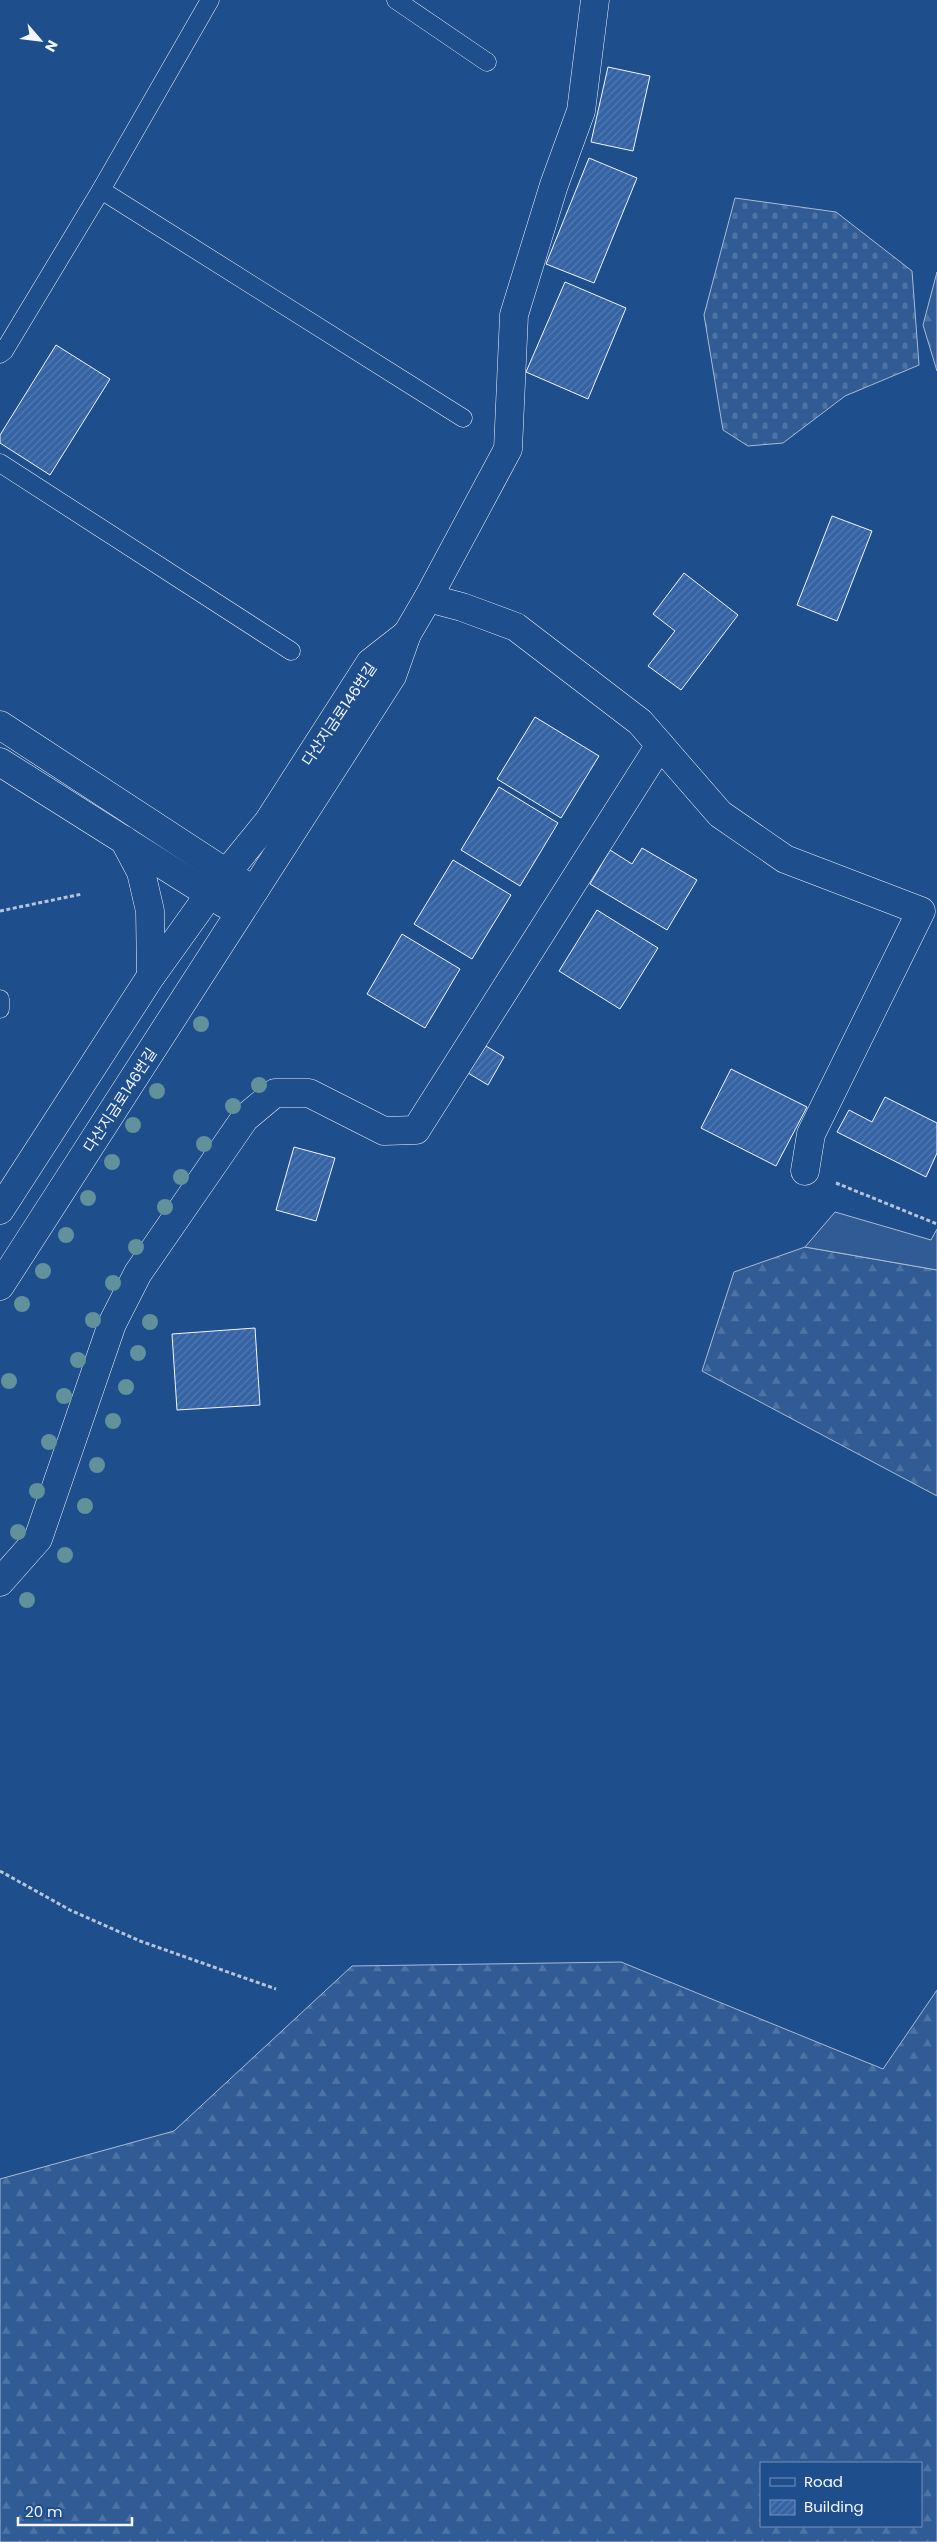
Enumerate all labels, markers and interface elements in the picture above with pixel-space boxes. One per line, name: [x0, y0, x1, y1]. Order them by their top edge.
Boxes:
north arrow: [15, 15, 65, 65]
text: N: [40, 37, 63, 55]
street label: 다산지금로146번길: [297, 658, 381, 770]
street label: 다산지금로146번길: [78, 1044, 162, 1156]
legend: [760, 2462, 922, 2527]
text: Road: [804, 2471, 843, 2492]
scale bar: [18, 2494, 131, 2526]
text: Building: [804, 2496, 864, 2517]
text: 20 m: [25, 2501, 63, 2522]

